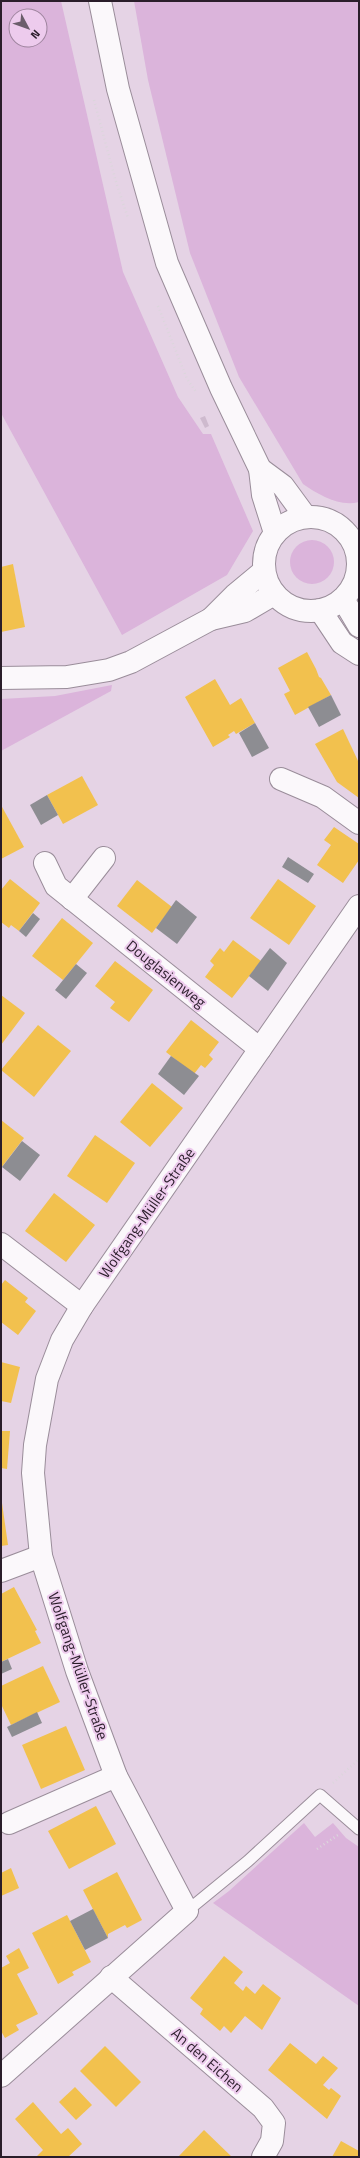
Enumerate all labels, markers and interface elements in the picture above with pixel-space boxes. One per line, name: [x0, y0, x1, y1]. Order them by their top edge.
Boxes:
north arrow: [8, 8, 48, 48]
text: N: [27, 26, 44, 43]
street label: Douglasienweg: [121, 934, 211, 1013]
street label: Wolfgang-Müller-Straße: [93, 1143, 200, 1283]
street label: Wolfgang-Müller-Straße: [42, 1589, 115, 1743]
street label: An den Eichen: [166, 2022, 248, 2097]

